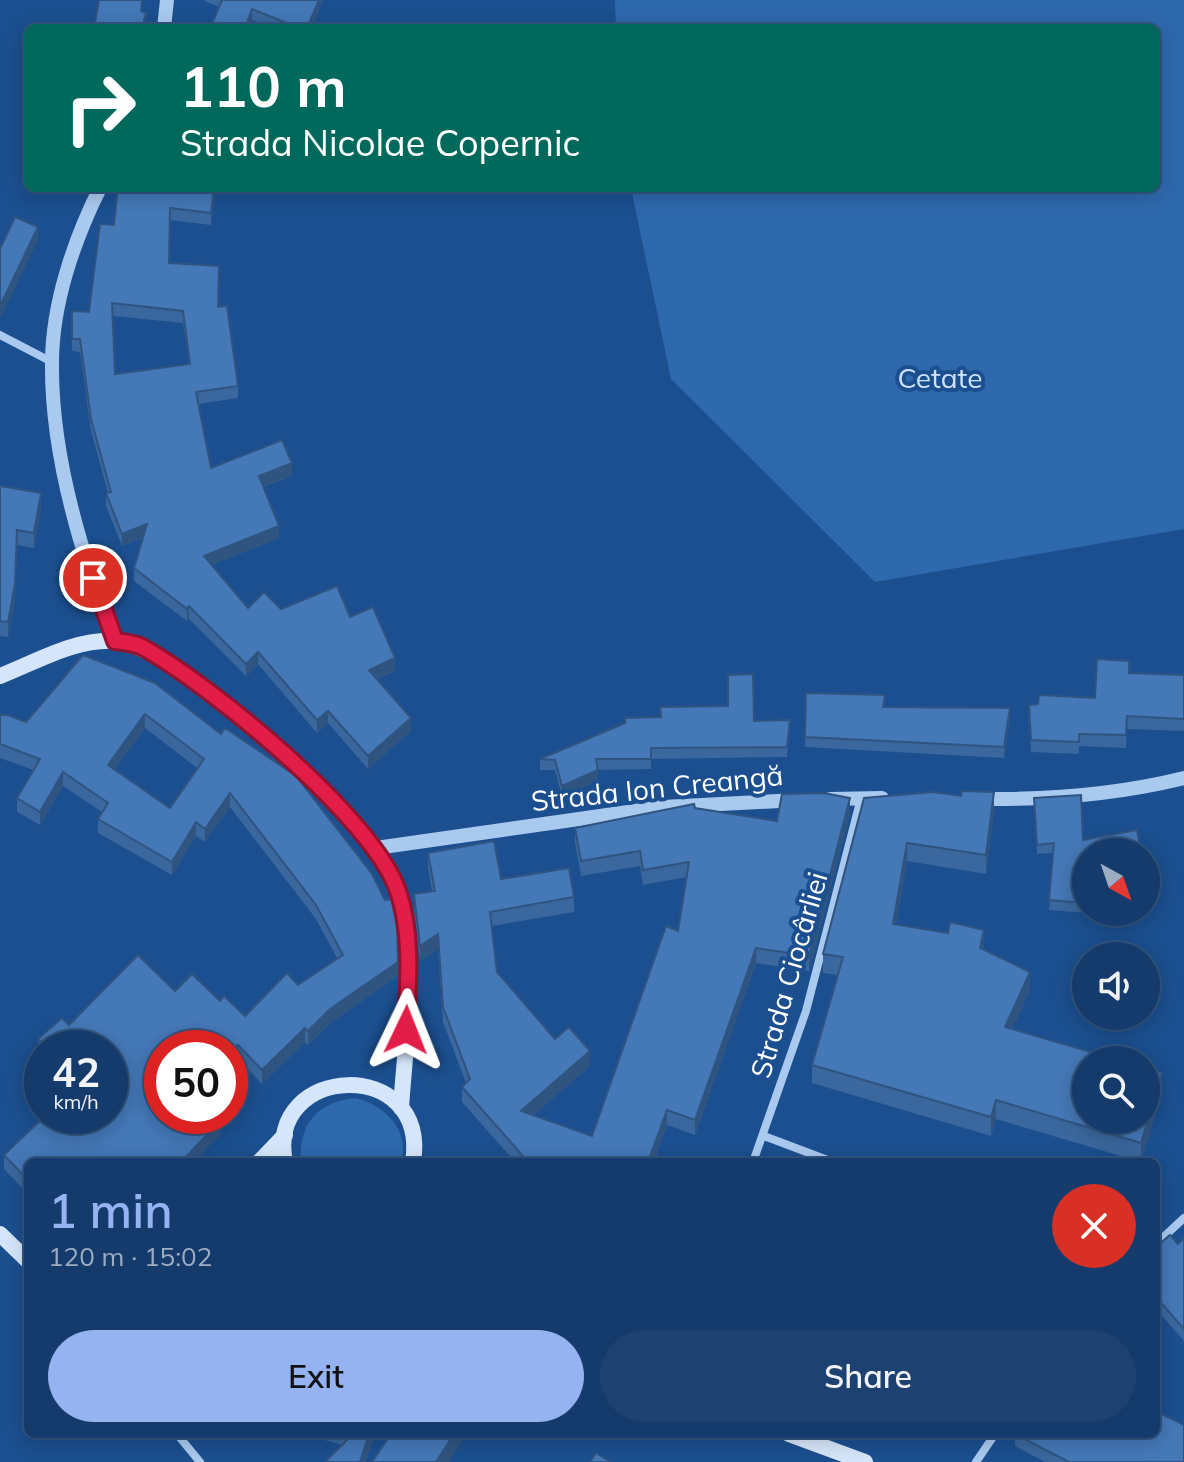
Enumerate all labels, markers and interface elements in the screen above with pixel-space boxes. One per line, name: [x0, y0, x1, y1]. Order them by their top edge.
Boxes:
text: 110 m: [180, 51, 347, 121]
icon: right: [48, 56, 152, 160]
text: Strada Nicolae Copernic: [180, 120, 580, 165]
park label: Cetate: [898, 360, 982, 395]
pin: [59, 544, 127, 612]
icon: arrive: [71, 556, 115, 600]
street label: Strada Ion Creangă: [529, 757, 785, 818]
north arrow: [1072, 838, 1160, 926]
map controls: [1072, 838, 1160, 1134]
street label: Strada Ciocârliei: [742, 868, 835, 1082]
button: sound: [1072, 942, 1160, 1030]
position arrow: [364, 988, 448, 1072]
speed limit sign: 50: [144, 1030, 248, 1134]
button: search: [1072, 1046, 1160, 1134]
text: 42: [52, 1047, 100, 1097]
text: km/h: [53, 1089, 99, 1114]
text: 1 min: [48, 1180, 173, 1240]
button: close: [1052, 1184, 1136, 1268]
text: 120 m · 15:02: [48, 1240, 212, 1273]
button: Exit: [48, 1330, 584, 1422]
button: Share: [600, 1330, 1136, 1422]

